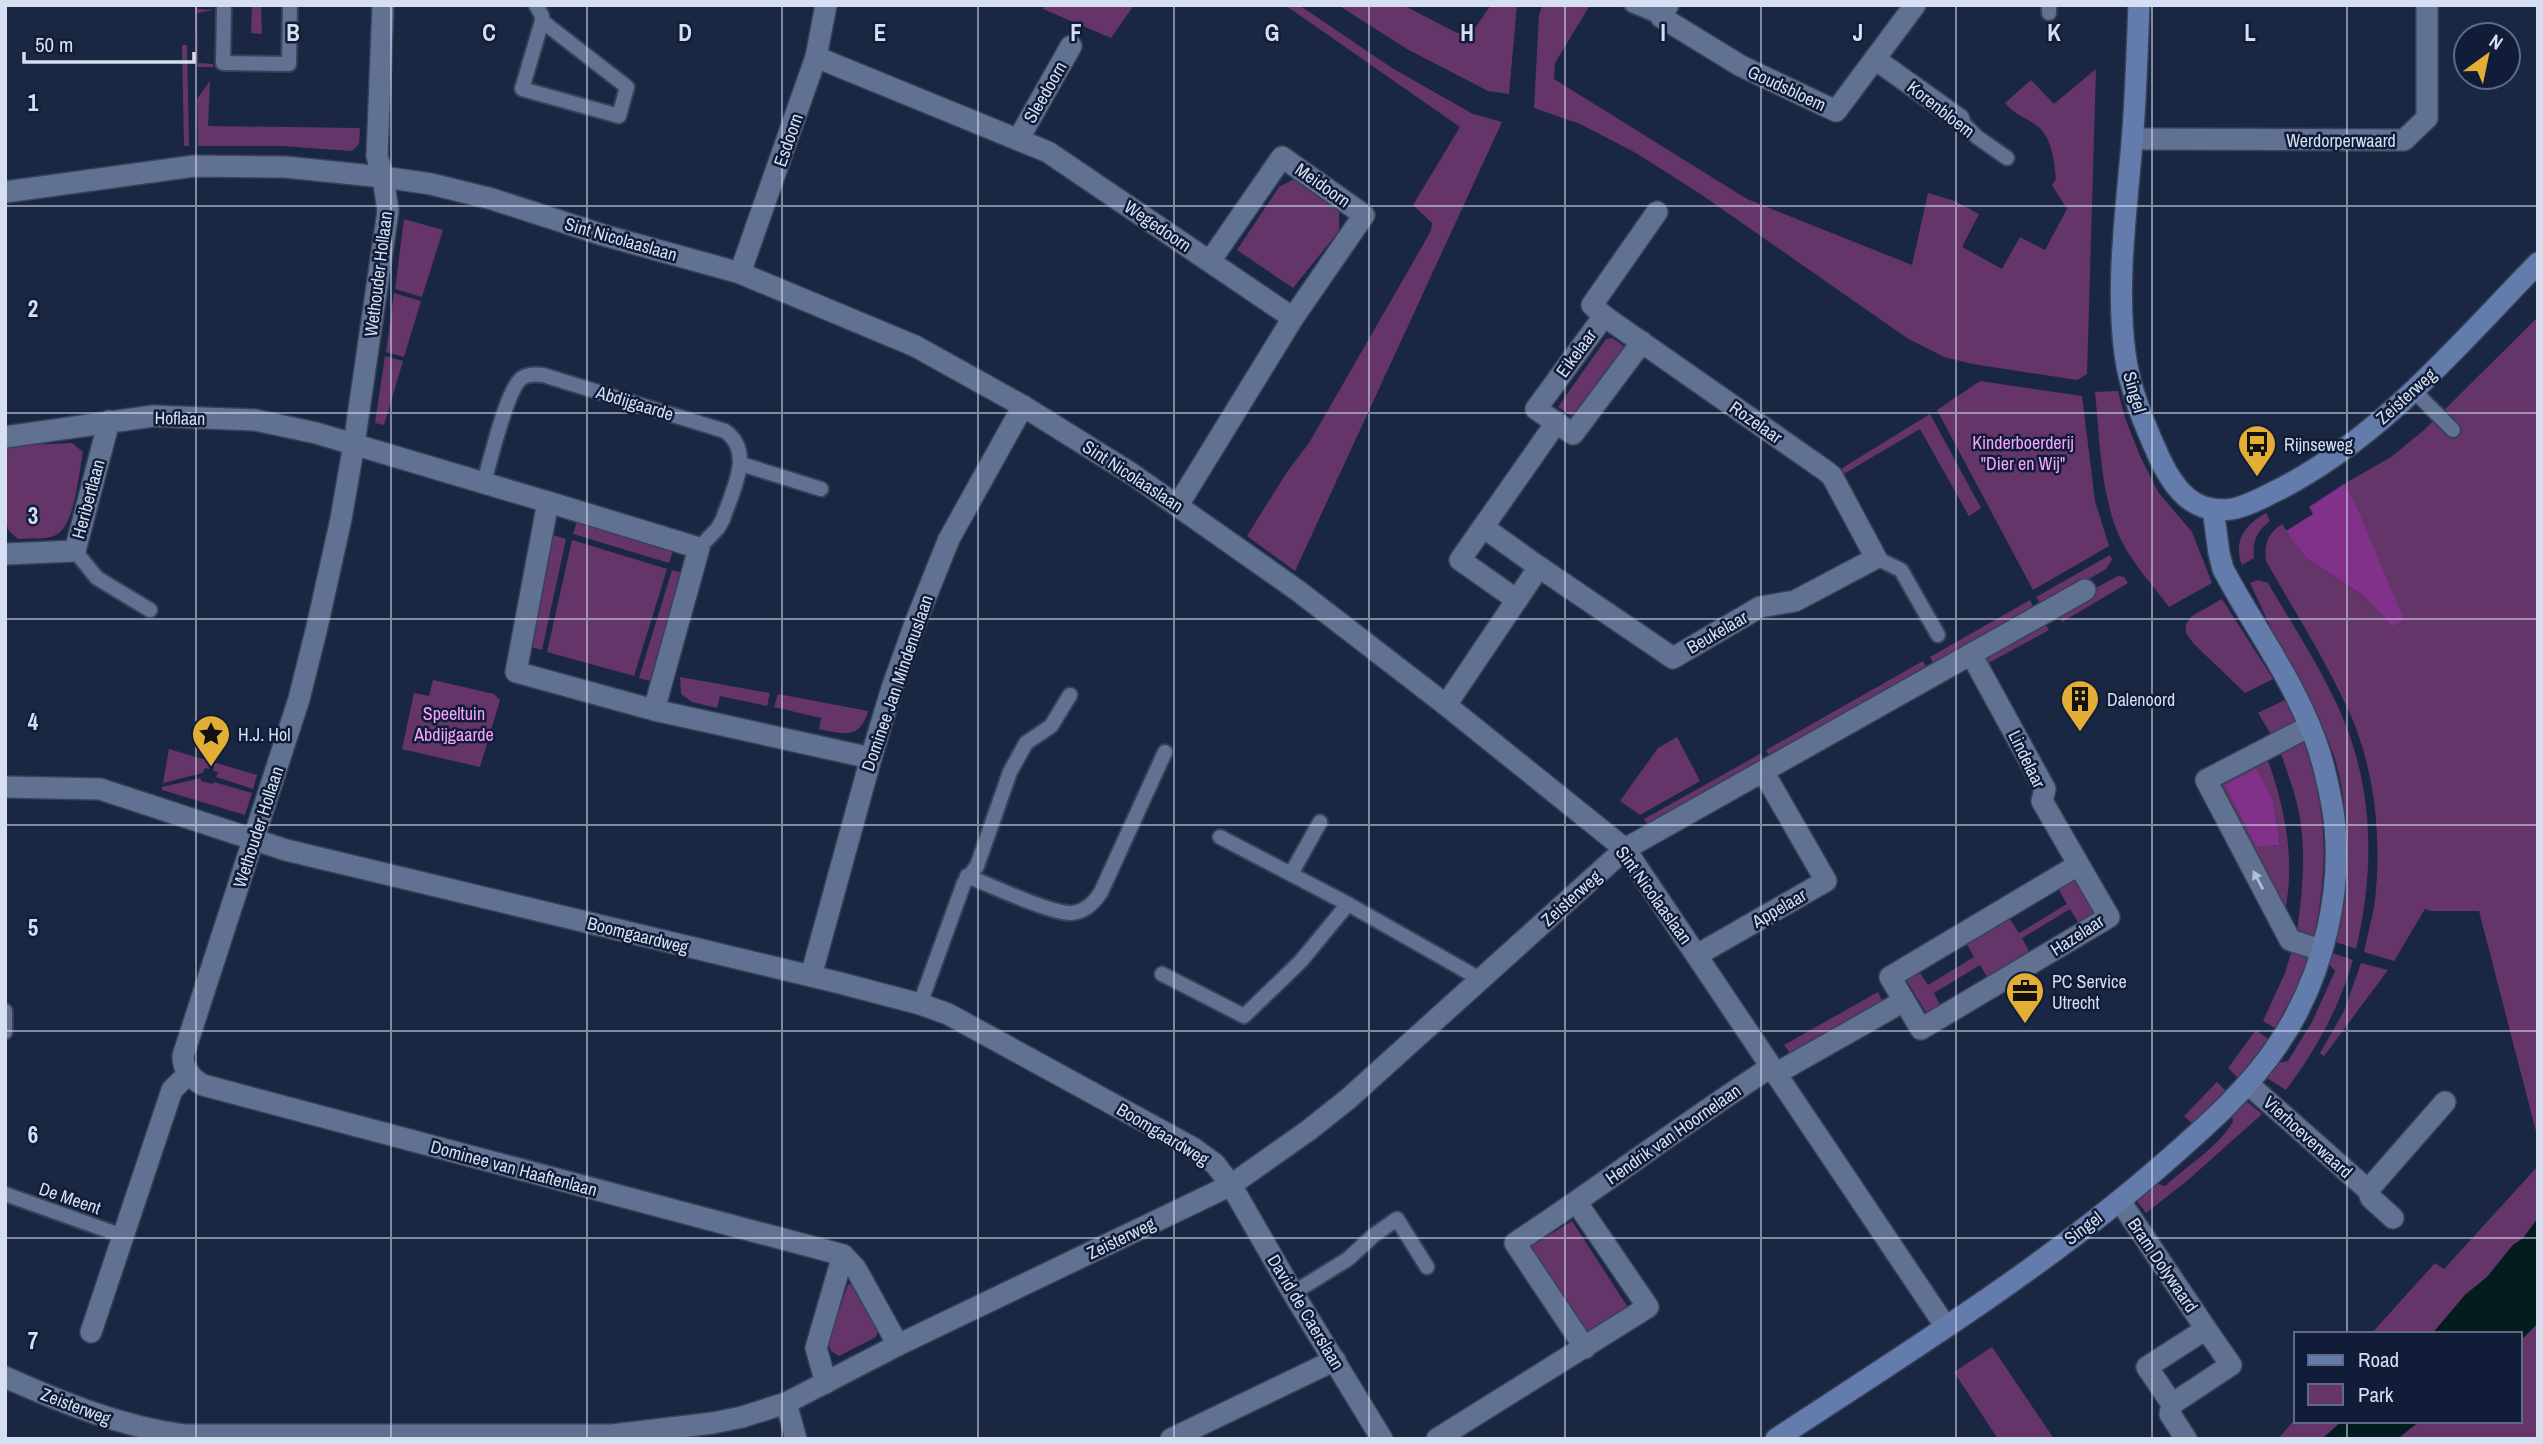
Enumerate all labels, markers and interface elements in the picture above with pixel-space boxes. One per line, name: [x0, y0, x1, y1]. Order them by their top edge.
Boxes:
text: B: [286, 17, 300, 48]
text: C: [482, 17, 496, 48]
text: D: [678, 17, 692, 48]
text: E: [874, 17, 886, 48]
text: F: [1070, 17, 1082, 48]
text: G: [1265, 17, 1279, 48]
text: H: [1460, 17, 1474, 48]
text: I: [1660, 17, 1666, 48]
text: J: [1853, 17, 1863, 48]
text: K: [2047, 17, 2061, 48]
text: L: [2244, 17, 2256, 48]
scale bar: [24, 21, 194, 65]
north arrow: [2452, 21, 2522, 91]
text: N: [2484, 28, 2508, 56]
text: 50 m: [35, 30, 73, 59]
street label: Sleedoorn: [1017, 57, 1073, 127]
street label: Goudsbloem: [1744, 59, 1830, 117]
street label: Korenbloem: [1902, 75, 1980, 143]
text: 1: [28, 87, 39, 118]
street label: Esdoorn: [767, 110, 809, 170]
street label: Werdorperwaard: [2286, 128, 2396, 153]
street label: Meidoorn: [1290, 157, 1356, 213]
street label: Wegedoorn: [1119, 194, 1197, 258]
street label: Wethouder Hollaan: [358, 210, 398, 338]
street label: Sint Nicolaaslaan: [562, 211, 680, 267]
text: 2: [28, 293, 38, 324]
street label: Eikelaar: [1550, 324, 1602, 382]
street label: Zeisterweg: [2371, 362, 2442, 430]
street label: Singel: [2117, 368, 2153, 416]
street label: Abdijgaarde: [592, 379, 677, 427]
street label: Rozelaar: [1725, 395, 1787, 449]
street label: Hoflaan: [154, 405, 206, 431]
bus stop icon: Rijnseweg: [2236, 423, 2278, 478]
park label: Kinderboerderij "Dier en Wij": [1972, 430, 2074, 476]
place label: Rijnseweg: [2284, 432, 2354, 457]
street label: Sint Nicolaaslaan: [1078, 434, 1188, 518]
street label: Heribertlaan: [65, 457, 111, 541]
text: 3: [28, 500, 38, 531]
street label: Dominee Jan Mindenuslaan: [855, 592, 939, 774]
street label: Beukelaar: [1682, 605, 1752, 659]
building icon: Dalenoord: [2059, 678, 2101, 733]
place label: Dalenoord: [2107, 687, 2175, 712]
park label: Speeltuin Abdijgaarde: [413, 701, 494, 747]
text: 4: [28, 706, 39, 737]
place icon: H.J. Hol: [190, 713, 232, 768]
place label: H.J. Hol: [238, 722, 291, 747]
street label: Lindelaar: [2002, 726, 2052, 792]
street label: Wethouder Hollaan: [227, 763, 289, 891]
street label: Sint Nicolaaslaan: [1610, 841, 1698, 949]
street label: Zeisterweg: [1536, 864, 1607, 932]
one-way arrow: [2252, 870, 2264, 889]
street label: Appelaar: [1746, 882, 1811, 934]
street label: Hazelaar: [2045, 908, 2109, 962]
street label: Boomgaardweg: [585, 910, 692, 960]
text: 5: [28, 912, 38, 943]
place label: PC Service Utrecht: [2052, 969, 2127, 1015]
office icon: PC Service Utrecht: [2004, 970, 2046, 1025]
street label: Hendrik van Hoornelaan: [1600, 1078, 1746, 1190]
street label: Vierhoeverwaard: [2258, 1090, 2358, 1184]
street label: Boomgaardweg: [1112, 1097, 1214, 1172]
text: 6: [28, 1119, 38, 1150]
street label: Dominee van Haaftenlaan: [428, 1134, 600, 1202]
street label: De Meent: [36, 1176, 104, 1220]
street label: Singel: [2059, 1205, 2107, 1251]
street label: Zeisterweg: [1083, 1210, 1160, 1265]
street label: Bram Dolywaard: [2122, 1213, 2204, 1317]
street label: David de Caerslaan: [1262, 1250, 1350, 1374]
text: 7: [28, 1325, 38, 1356]
legend: [2294, 1332, 2522, 1423]
text: Road: [2358, 1345, 2399, 1374]
text: Park: [2358, 1380, 2394, 1409]
street label: Zeisterweg: [37, 1381, 115, 1431]

